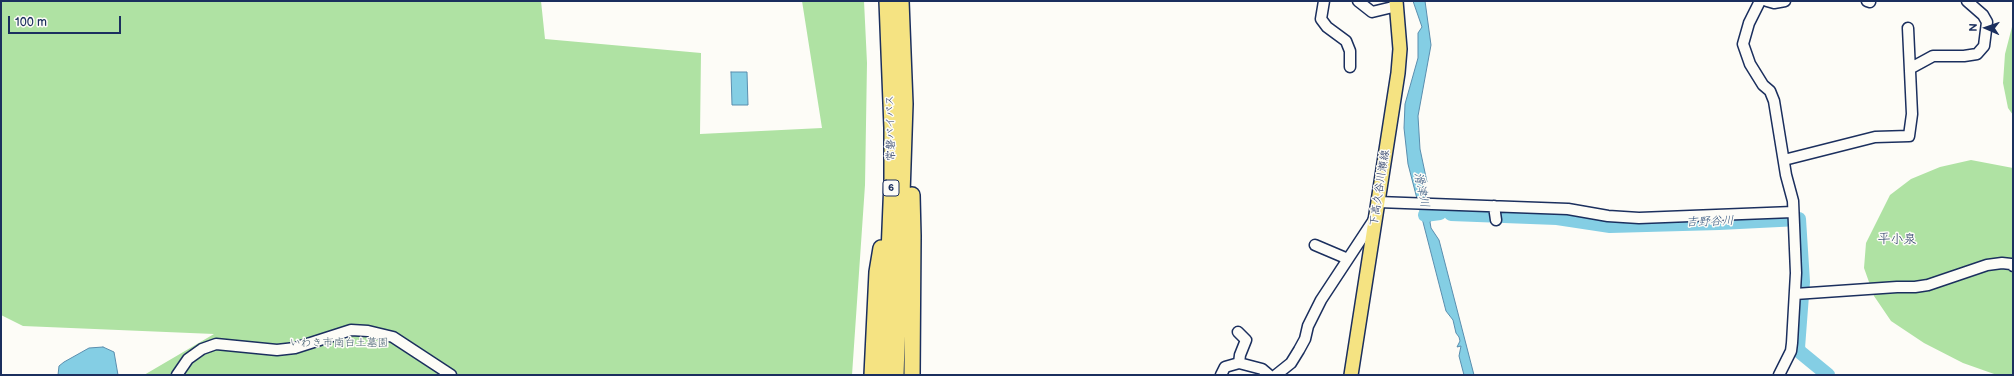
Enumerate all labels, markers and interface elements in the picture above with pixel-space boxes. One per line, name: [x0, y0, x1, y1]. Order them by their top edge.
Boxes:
scale bar: [10, 8, 123, 34]
north arrow: [1966, 8, 2006, 48]
text: 100 m: [15, 15, 47, 30]
text: N: [1967, 23, 1980, 32]
street label: 常磐バイパス: [884, 95, 898, 161]
street label: 下高久谷川瀬線: [1367, 149, 1393, 227]
water label: 滑津川: [1410, 171, 1432, 209]
road number: 6: [883, 180, 899, 196]
water label: 吉野谷川: [1686, 214, 1734, 230]
district label: 平小泉: [1878, 232, 1916, 248]
park label: いわき市南白土墓園: [290, 336, 388, 350]

